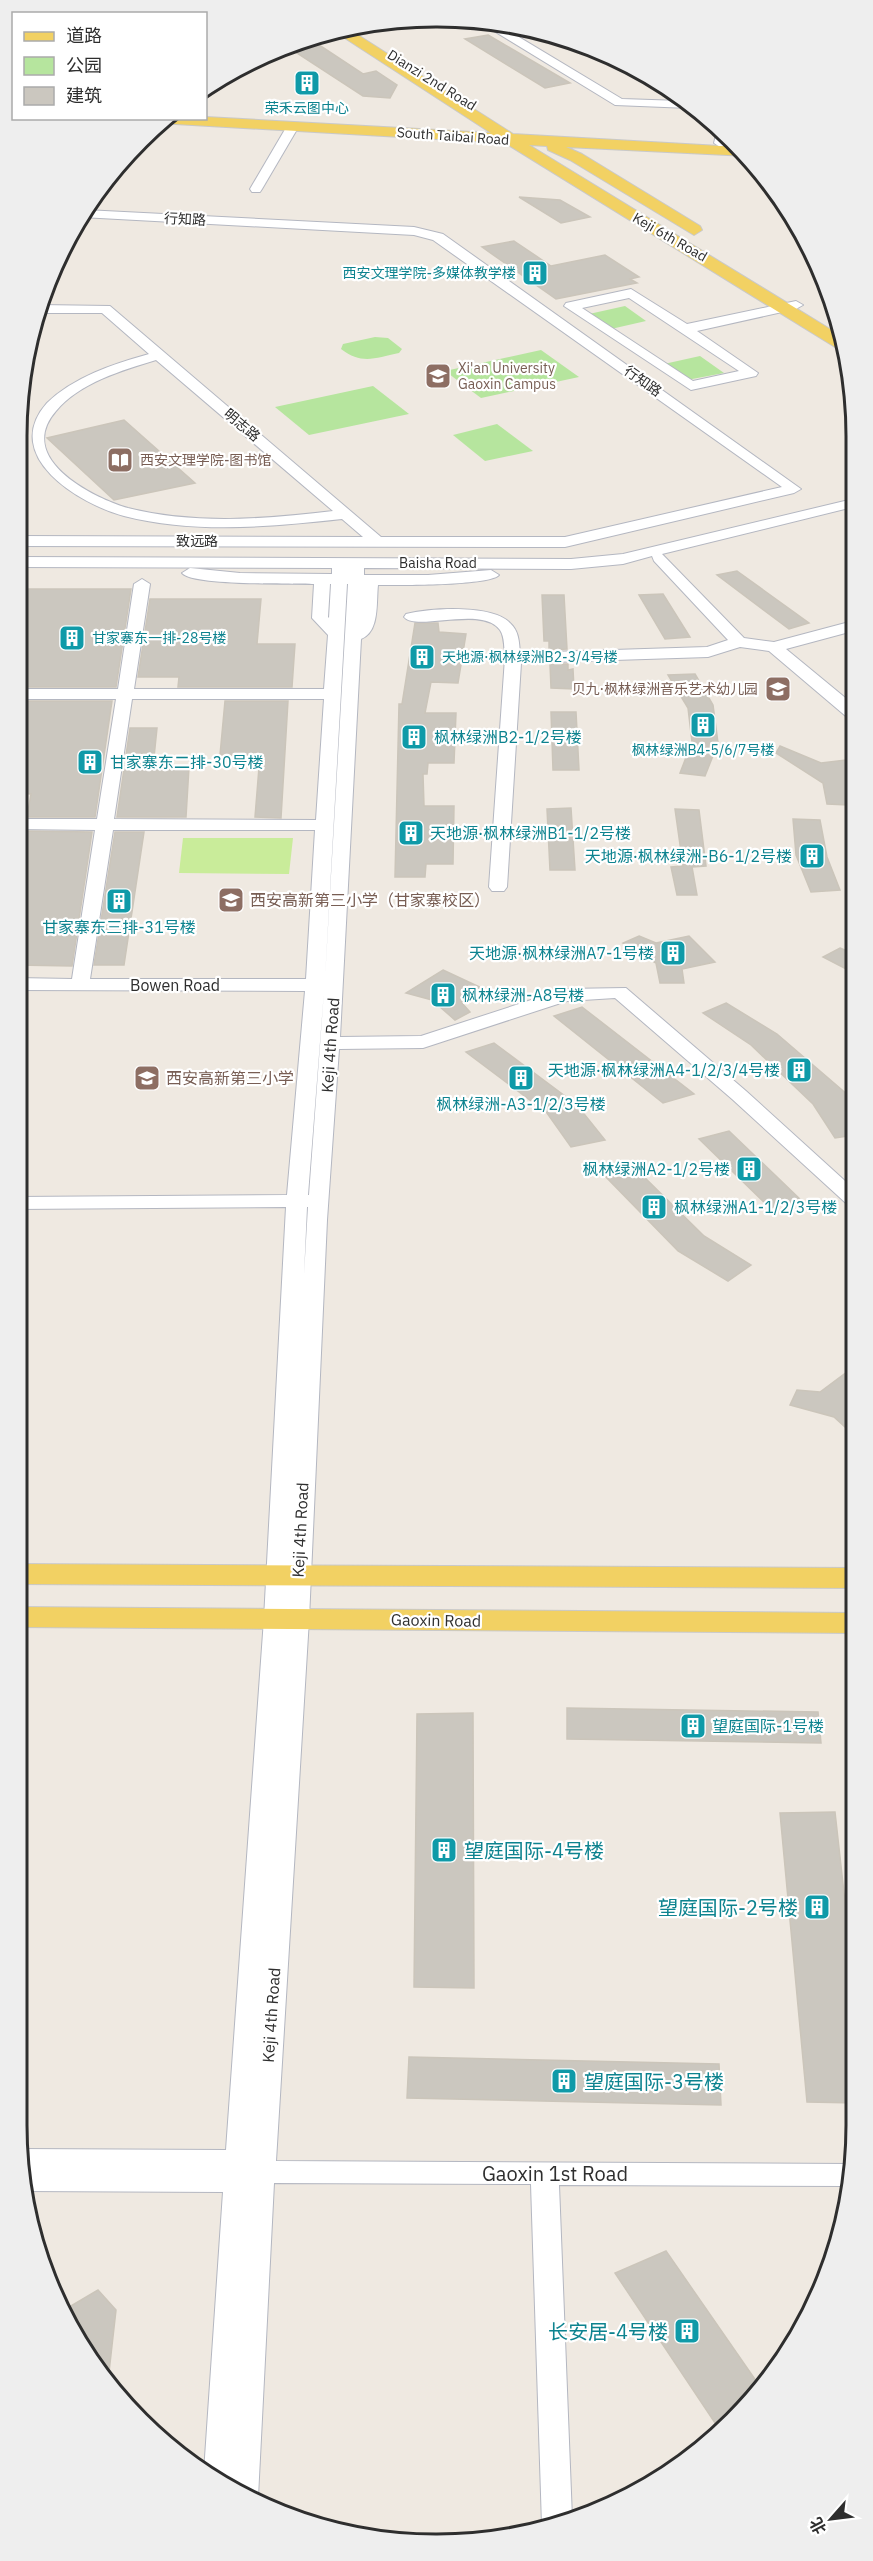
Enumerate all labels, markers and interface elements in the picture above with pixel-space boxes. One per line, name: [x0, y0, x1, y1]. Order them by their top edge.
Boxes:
legend: [12, 12, 207, 120]
text: 道路: [66, 24, 102, 47]
street label: Dianzi 2nd Road: [384, 45, 480, 115]
text: 公园: [66, 54, 102, 77]
building icon: 荣禾云图中心: [292, 68, 322, 98]
text: 建筑: [66, 84, 102, 107]
place label: 荣禾云图中心: [265, 99, 349, 117]
street label: South Taibai Road: [396, 123, 510, 149]
street label: Keji 6th Road: [629, 208, 711, 266]
street label: 行知路: [164, 209, 206, 229]
building icon: 西安文理学院-多媒体教学楼: [520, 258, 550, 288]
place label: 西安文理学院-多媒体教学楼: [342, 264, 516, 282]
place label: Xi'an University Gaoxin Campus: [458, 359, 556, 393]
school or university icon: Xi'an University Gaoxin Campus: [423, 361, 453, 391]
street label: 行知路: [621, 362, 665, 400]
street label: 明志路: [220, 405, 264, 445]
library icon: 西安文理学院-图书馆: [105, 445, 135, 475]
place label: 西安文理学院-图书馆: [140, 451, 272, 469]
street label: 致远路: [176, 532, 218, 550]
street label: Baisha Road: [399, 554, 477, 572]
building icon: 甘家寨东一排-28号楼: [57, 623, 87, 653]
place label: 甘家寨东一排-28号楼: [92, 629, 226, 647]
building icon: 天地源·枫林绿洲B2-3/4号楼: [407, 642, 437, 672]
place label: 天地源·枫林绿洲B2-3/4号楼: [442, 648, 618, 666]
school or university icon: 贝九·枫林绿洲音乐艺术幼儿园: [763, 674, 793, 704]
place label: 贝九·枫林绿洲音乐艺术幼儿园: [571, 680, 758, 698]
building icon: 枫林绿洲B4-5/6/7号楼: [688, 710, 718, 740]
building icon: 枫林绿洲B2-1/2号楼: [399, 722, 429, 752]
place label: 枫林绿洲B2-1/2号楼: [434, 727, 582, 747]
place label: 枫林绿洲B4-5/6/7号楼: [631, 741, 775, 759]
building icon: 甘家寨东二排-30号楼: [75, 747, 105, 777]
place label: 甘家寨东二排-30号楼: [110, 752, 264, 772]
building icon: 天地源·枫林绿洲B1-1/2号楼: [396, 818, 426, 848]
place label: 天地源·枫林绿洲B1-1/2号楼: [430, 823, 631, 843]
building icon: 天地源·枫林绿洲-B6-1/2号楼: [797, 841, 827, 871]
place label: 天地源·枫林绿洲-B6-1/2号楼: [585, 846, 792, 866]
school or university icon: 西安高新第三小学（甘家寨校区）: [216, 885, 246, 915]
building icon: 甘家寨东三排-31号楼: [104, 886, 134, 916]
place label: 西安高新第三小学（甘家寨校区）: [250, 890, 490, 910]
place label: 甘家寨东三排-31号楼: [42, 917, 196, 937]
building icon: 天地源·枫林绿洲A7-1号楼: [658, 938, 688, 968]
place label: 天地源·枫林绿洲A7-1号楼: [469, 943, 654, 963]
street label: Bowen Road: [130, 975, 220, 995]
building icon: 枫林绿洲-A8号楼: [428, 980, 458, 1010]
place label: 枫林绿洲-A8号楼: [462, 985, 584, 1005]
street label: Keji 4th Road: [317, 997, 343, 1093]
building icon: 天地源·枫林绿洲A4-1/2/3/4号楼: [784, 1055, 814, 1085]
place label: 天地源·枫林绿洲A4-1/2/3/4号楼: [548, 1060, 780, 1080]
school or university icon: 西安高新第三小学: [132, 1063, 162, 1093]
building icon: 枫林绿洲-A3-1/2/3号楼: [506, 1063, 536, 1093]
place label: 西安高新第三小学: [166, 1068, 294, 1088]
place label: 枫林绿洲-A3-1/2/3号楼: [436, 1094, 606, 1114]
building icon: 枫林绿洲A2-1/2号楼: [734, 1154, 764, 1184]
place label: 枫林绿洲A2-1/2号楼: [582, 1159, 730, 1179]
building icon: 枫林绿洲A1-1/2/3号楼: [639, 1192, 669, 1222]
place label: 枫林绿洲A1-1/2/3号楼: [674, 1197, 837, 1217]
street label: Keji 4th Road: [288, 1482, 312, 1578]
street label: Gaoxin Road: [391, 1609, 481, 1631]
building icon: 望庭国际-1号楼: [678, 1711, 708, 1741]
place label: 望庭国际-1号楼: [712, 1716, 824, 1736]
building icon: 望庭国际-4号楼: [429, 1835, 459, 1865]
place label: 望庭国际-4号楼: [464, 1837, 604, 1864]
building icon: 望庭国际-2号楼: [802, 1892, 832, 1922]
place label: 望庭国际-2号楼: [658, 1894, 798, 1921]
street label: Keji 4th Road: [258, 1967, 284, 2063]
building icon: 望庭国际-3号楼: [549, 2066, 579, 2096]
place label: 望庭国际-3号楼: [584, 2068, 724, 2095]
street label: Gaoxin 1st Road: [482, 2160, 628, 2187]
building icon: 长安居-4号楼: [672, 2316, 702, 2346]
place label: 长安居-4号楼: [548, 2318, 668, 2345]
north arrow: [801, 2489, 861, 2549]
text: 北: [805, 2514, 830, 2538]

